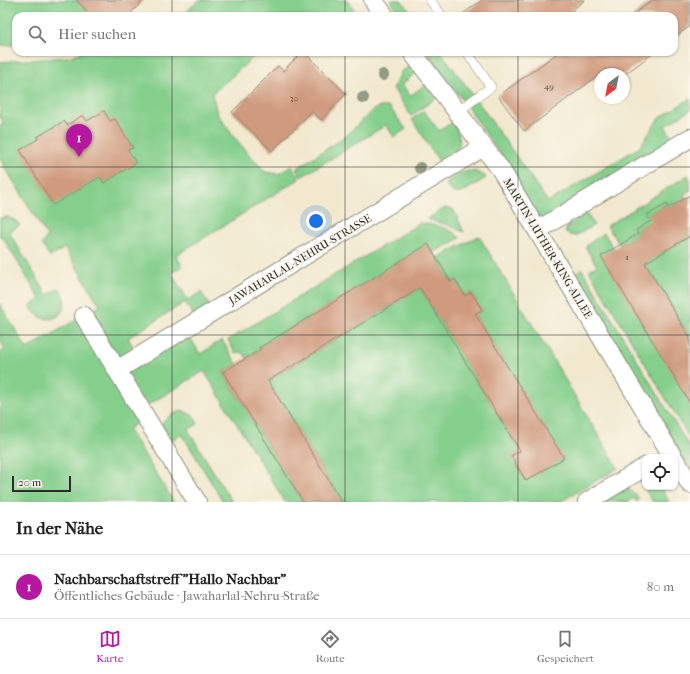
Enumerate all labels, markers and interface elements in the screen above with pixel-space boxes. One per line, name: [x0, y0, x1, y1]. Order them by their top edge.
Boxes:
search box: [12, 12, 678, 56]
icon: search: [26, 23, 48, 45]
text: Hier suchen: [58, 25, 136, 43]
north arrow: [594, 68, 630, 104]
house number: 49: [544, 81, 554, 91]
house number: 30: [290, 93, 298, 103]
pin: 1: [66, 124, 92, 157]
street label: MARTIN-LUTHER-KING-ALLEE: [500, 176, 595, 321]
street label: JAWAHARLAL-NEHRU-STRASSE: [226, 211, 374, 308]
your location: [306, 211, 326, 231]
house number: 1: [625, 252, 629, 262]
map controls: [642, 454, 678, 490]
button: locate: [642, 454, 678, 490]
scale bar: [12, 474, 71, 493]
text: 20 m: [18, 476, 41, 489]
text: In der Nähe: [16, 518, 103, 538]
text: Nachbarschaftstreff "Hallo Nachbar": [54, 570, 286, 588]
text: 1: [27, 579, 31, 594]
text: 80 m: [647, 579, 674, 594]
text: Öffentliches Gebäude · Jawaharlal-Nehru-Straße: [54, 588, 319, 603]
tab: Karte: [96, 628, 123, 665]
tab: Route: [316, 628, 345, 665]
tab: Gespeichert: [537, 628, 594, 665]

